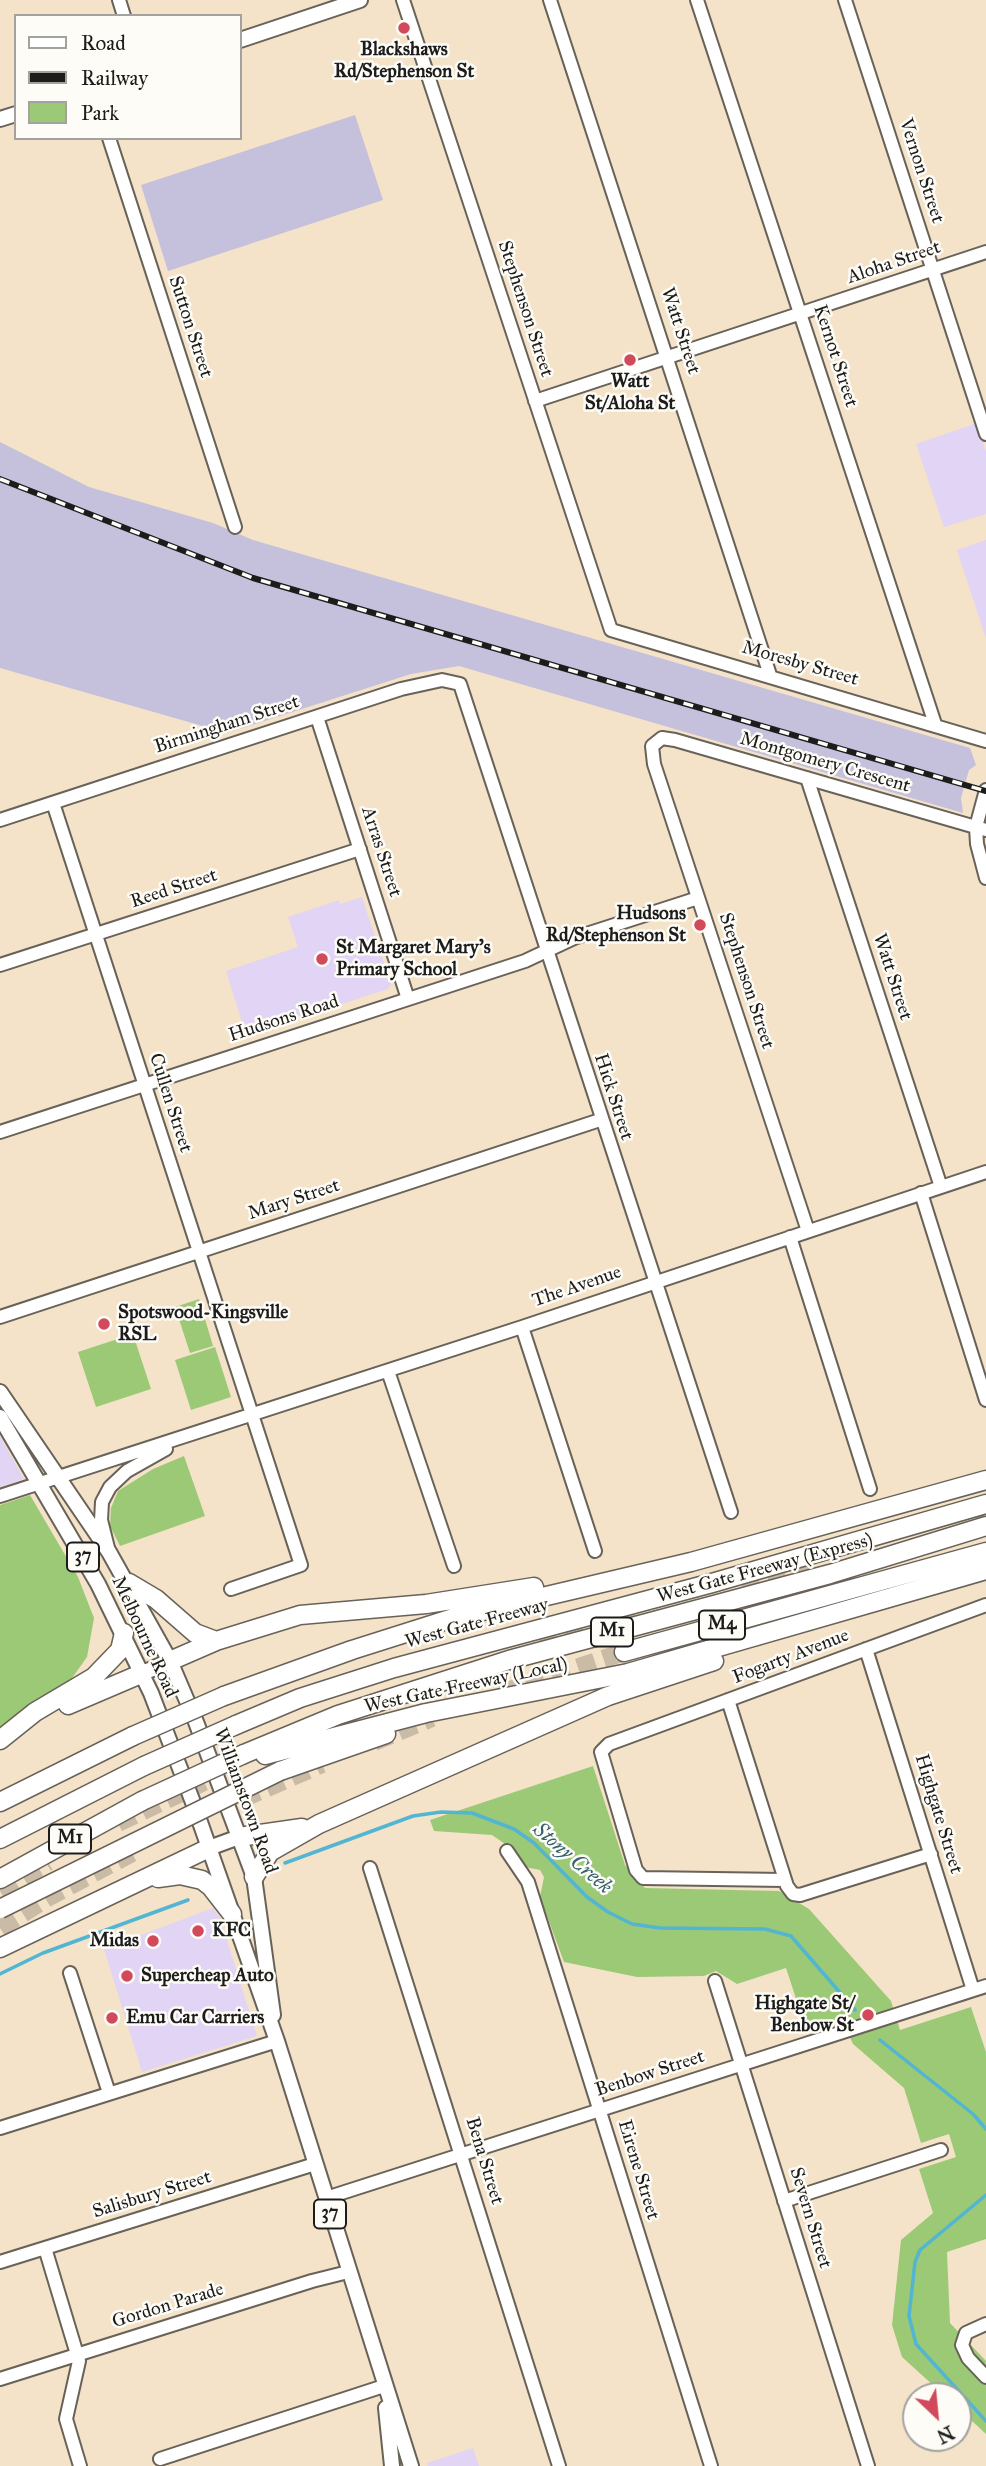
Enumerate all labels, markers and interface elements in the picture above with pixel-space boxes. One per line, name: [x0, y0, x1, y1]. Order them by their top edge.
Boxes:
legend: [14, 14, 242, 140]
marker: Blackshaws Rd/Stephenson St: [396, 20, 412, 36]
text: Road: [81, 30, 126, 56]
place label: Blackshaws Rd/Stephenson St: [334, 39, 474, 83]
text: Railway: [81, 65, 148, 91]
text: Park: [81, 100, 119, 126]
street label: Vernon Street: [893, 116, 949, 226]
street label: Aloha Street: [844, 236, 944, 290]
street label: Stephenson Street: [492, 238, 558, 380]
street label: Sutton Street: [163, 273, 217, 381]
street label: Watt Street: [655, 285, 705, 377]
street label: Kernot Street: [808, 302, 862, 410]
marker: Watt St/Aloha St: [622, 352, 638, 368]
place label: Watt St/Aloha St: [585, 371, 675, 415]
street label: Moresby Street: [739, 637, 861, 691]
street label: Birmingham Street: [152, 691, 302, 759]
street label: Montgomery Crescent: [737, 728, 913, 798]
street label: Arras Street: [356, 804, 406, 900]
street label: Reed Street: [128, 864, 220, 914]
place label: Hudsons Rd/Stephenson St: [546, 903, 686, 947]
street label: Stephenson Street: [713, 910, 779, 1052]
marker: Hudsons Rd/Stephenson St: [692, 917, 708, 933]
street label: Watt Street: [867, 931, 917, 1023]
place label: St Margaret Mary's Primary School: [336, 937, 491, 981]
marker: St Margaret Mary's Primary School: [314, 951, 330, 967]
street label: Hudsons Road: [226, 990, 342, 1048]
street label: Cullen Street: [143, 1051, 197, 1155]
street label: Hick Street: [588, 1051, 638, 1143]
street label: Mary Street: [245, 1174, 343, 1226]
street label: The Avenue: [530, 1261, 624, 1313]
place label: Spotswood-Kingsville RSL: [118, 1302, 288, 1346]
marker: Spotswood-Kingsville RSL: [96, 1316, 112, 1332]
street label: West Gate Freeway (Express): [655, 1529, 875, 1609]
road number: 37: [67, 1542, 99, 1572]
street label: Melbourne Road: [106, 1573, 182, 1701]
street label: West Gate Freeway: [403, 1594, 551, 1654]
road number: M4: [699, 1610, 745, 1640]
road number: M1: [591, 1618, 633, 1646]
street label: Fogarty Avenue: [730, 1624, 852, 1690]
street label: West Gate Freeway (Local): [362, 1653, 570, 1719]
street label: Williamstown Road: [208, 1725, 282, 1877]
street label: Highgate Street: [909, 1751, 967, 1877]
water label: Stony Creek: [527, 1818, 617, 1900]
road number: M1: [49, 1825, 91, 1854]
place label: KFC: [212, 1920, 251, 1942]
marker: KFC: [190, 1923, 206, 1939]
place label: Midas: [90, 1930, 139, 1952]
marker: Midas: [145, 1933, 161, 1949]
place label: Supercheap Auto: [141, 1965, 274, 1987]
marker: Supercheap Auto: [119, 1968, 135, 1984]
place label: Highgate St/ Benbow St: [755, 1993, 854, 2037]
place label: Emu Car Carriers: [126, 2007, 264, 2029]
marker: Highgate St/ Benbow St: [860, 2007, 876, 2023]
marker: Emu Car Carriers: [104, 2010, 120, 2026]
street label: Benbow Street: [593, 2046, 707, 2102]
street label: Bena Street: [460, 2115, 508, 2207]
street label: Eirene Street: [612, 2117, 664, 2223]
street label: Severn Street: [784, 2165, 836, 2271]
street label: Salisbury Street: [90, 2166, 214, 2224]
road number: 37: [314, 2200, 346, 2228]
street label: Gordon Parade: [110, 2278, 226, 2334]
north arrow: [902, 2382, 972, 2452]
text: N: [933, 2421, 958, 2448]

